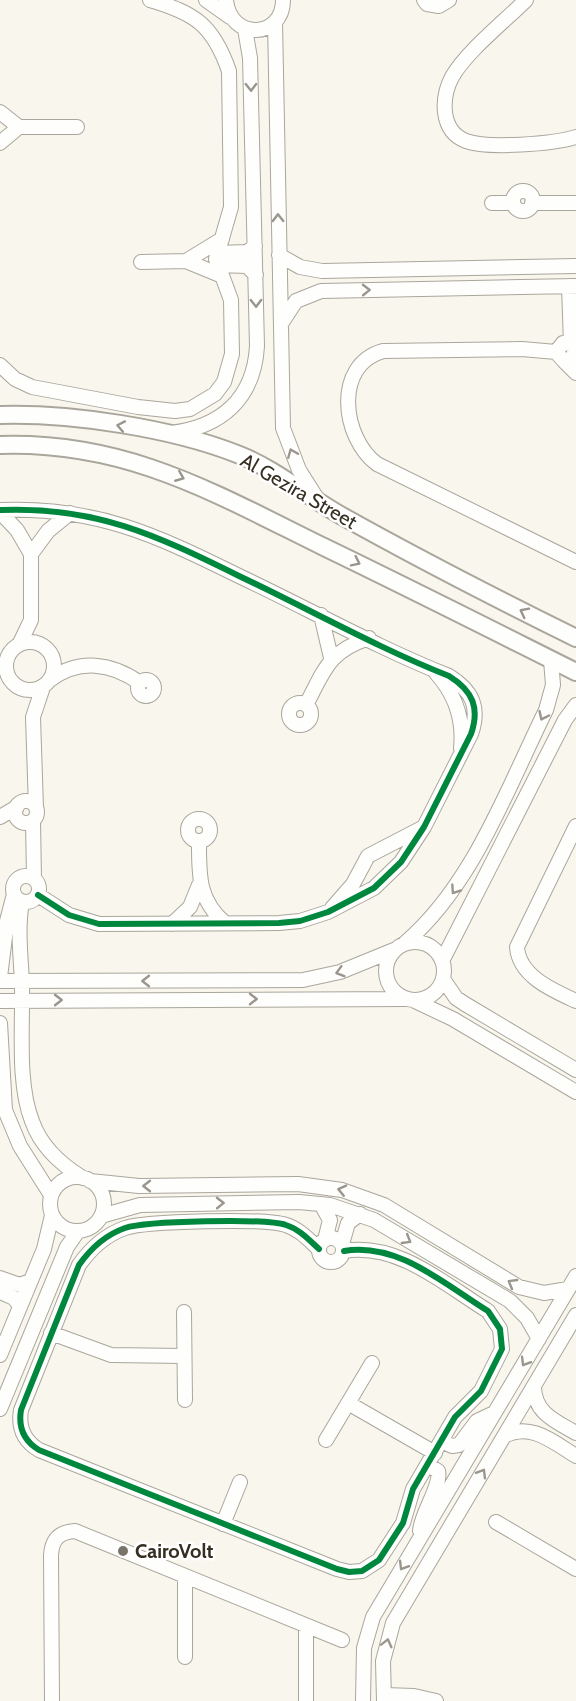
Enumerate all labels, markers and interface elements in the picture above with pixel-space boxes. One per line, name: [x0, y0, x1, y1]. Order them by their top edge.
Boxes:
one-way arrow: [245, 82, 257, 91]
one-way arrow: [272, 213, 285, 222]
one-way arrow: [362, 284, 371, 296]
one-way arrow: [250, 298, 262, 307]
one-way arrow: [117, 420, 127, 433]
street label: Al Gezira Street: [237, 448, 362, 534]
one-way arrow: [287, 448, 300, 459]
one-way arrow: [174, 470, 185, 483]
one-way arrow: [349, 555, 360, 567]
one-way arrow: [519, 608, 530, 619]
one-way arrow: [539, 710, 551, 721]
one-way arrow: [451, 883, 462, 894]
one-way arrow: [335, 965, 346, 977]
one-way arrow: [141, 975, 150, 987]
one-way arrow: [249, 993, 258, 1005]
one-way arrow: [54, 994, 63, 1006]
one-way arrow: [143, 1180, 152, 1192]
one-way arrow: [337, 1185, 347, 1198]
one-way arrow: [216, 1197, 225, 1210]
one-way arrow: [401, 1232, 411, 1244]
one-way arrow: [508, 1279, 518, 1290]
one-way arrow: [520, 1356, 532, 1366]
one-way arrow: [474, 1469, 486, 1479]
place label: CairoVolt: [135, 1539, 214, 1563]
marker: CairoVolt: [116, 1544, 130, 1558]
one-way arrow: [399, 1560, 411, 1570]
one-way arrow: [380, 1638, 392, 1649]

